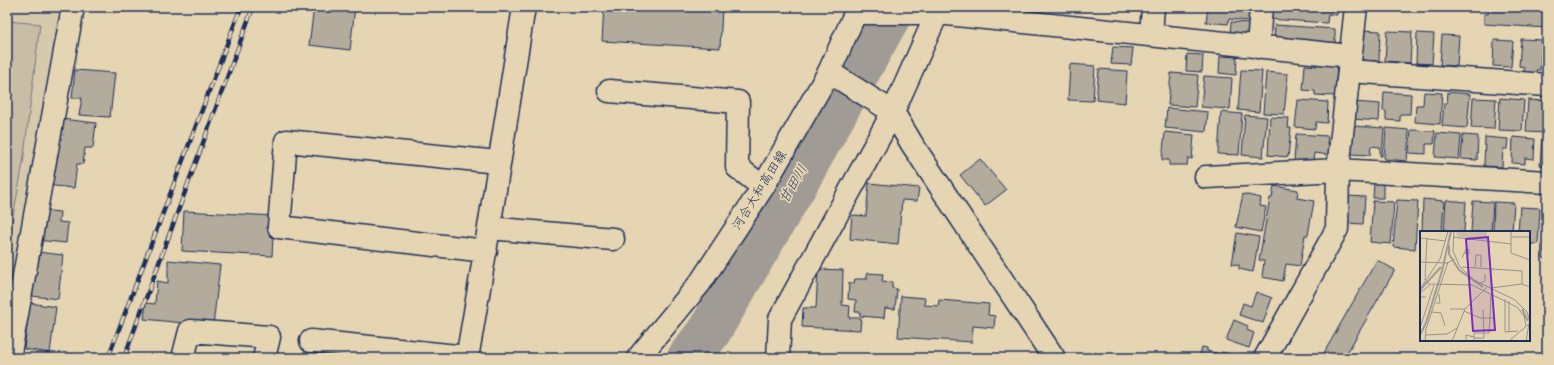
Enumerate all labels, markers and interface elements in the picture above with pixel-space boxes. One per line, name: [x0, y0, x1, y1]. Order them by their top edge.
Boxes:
street label: 河合大和高田線: [729, 147, 790, 233]
water label: 甘田川: [775, 162, 811, 206]
inset map: [1420, 231, 1530, 341]

